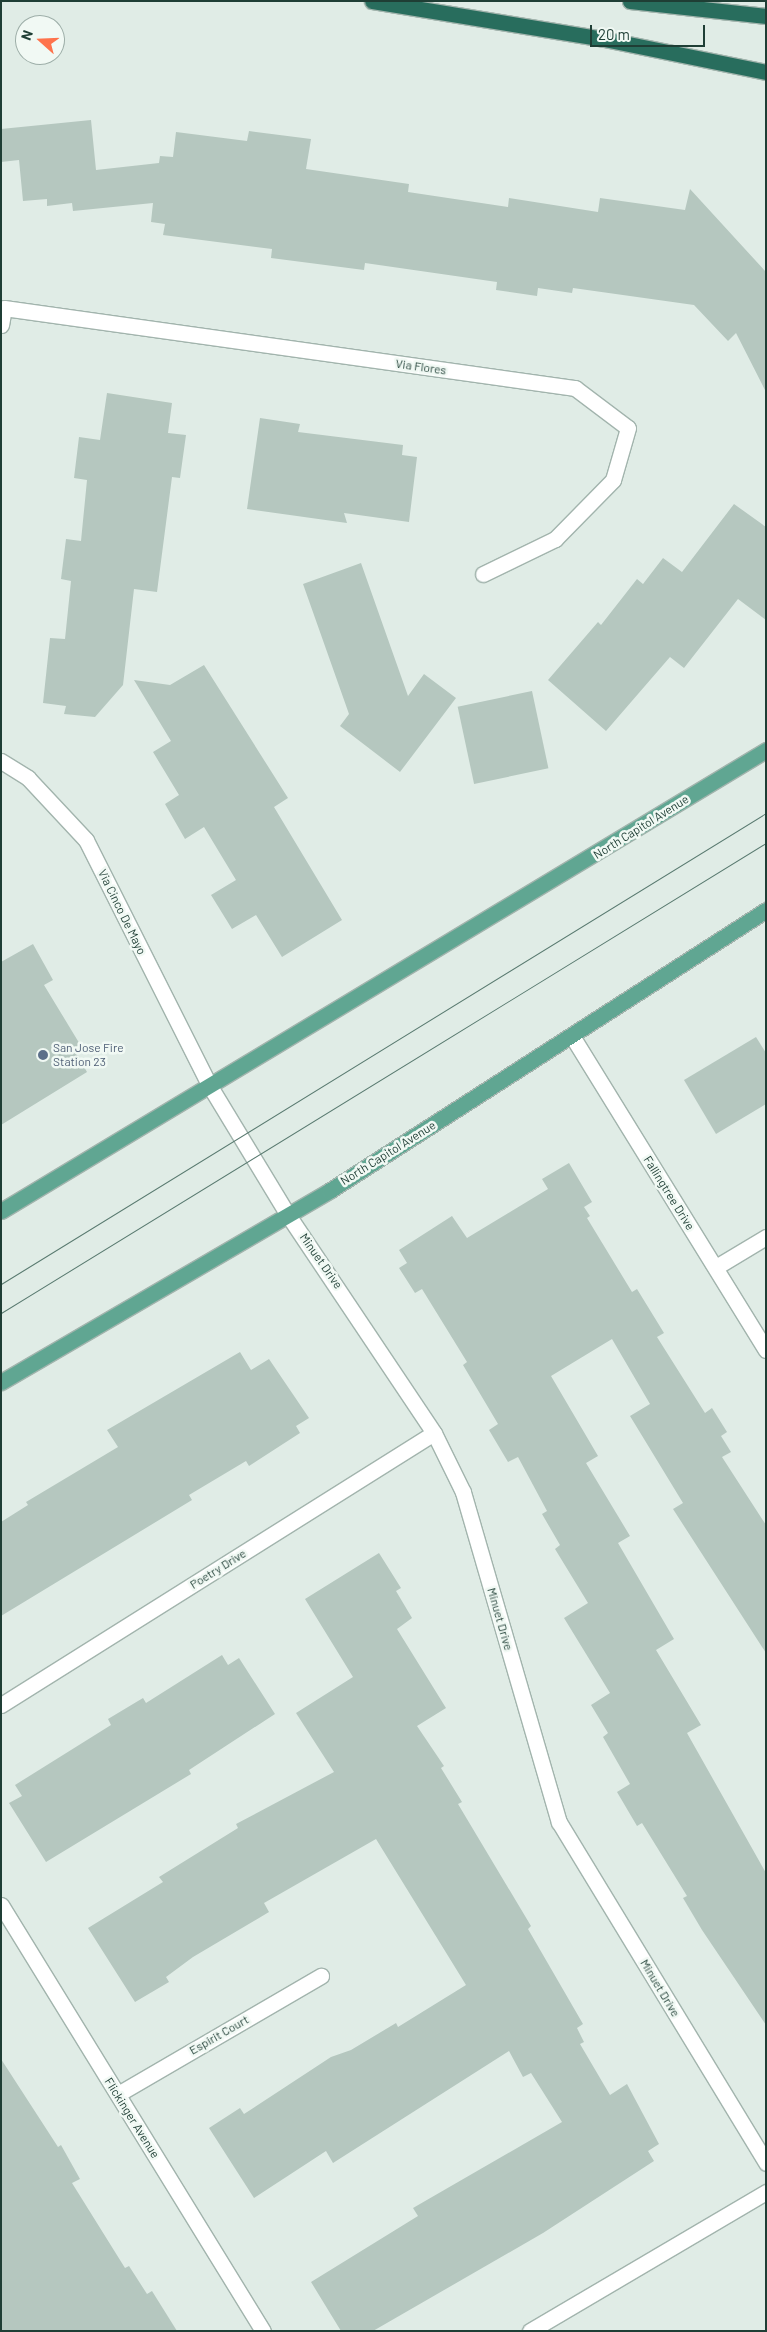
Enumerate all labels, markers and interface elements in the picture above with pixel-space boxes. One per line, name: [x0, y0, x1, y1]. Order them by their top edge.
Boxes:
north arrow: [15, 15, 65, 65]
scale bar: [592, 15, 707, 47]
text: 20 m: [598, 25, 630, 43]
text: N: [17, 28, 36, 42]
street label: Via Flores: [395, 356, 447, 378]
street label: North Capitol Avenue: [591, 792, 691, 862]
street label: Via Cinco De Mayo: [95, 867, 149, 957]
place label: San Jose Fire Station 23: [53, 1041, 124, 1069]
marker: San Jose Fire Station 23: [37, 1049, 49, 1061]
street label: North Capitol Avenue: [338, 1118, 438, 1188]
street label: Fallingtree Drive: [640, 1153, 698, 1233]
street label: Minuet Drive: [297, 1231, 345, 1291]
street label: Poetry Drive: [187, 1546, 249, 1592]
street label: Minuet Drive: [484, 1586, 516, 1652]
street label: Minuet Drive: [637, 1957, 683, 2019]
street label: Espirit Court: [187, 2012, 251, 2058]
street label: Flickinger Avenue: [101, 2075, 163, 2161]

